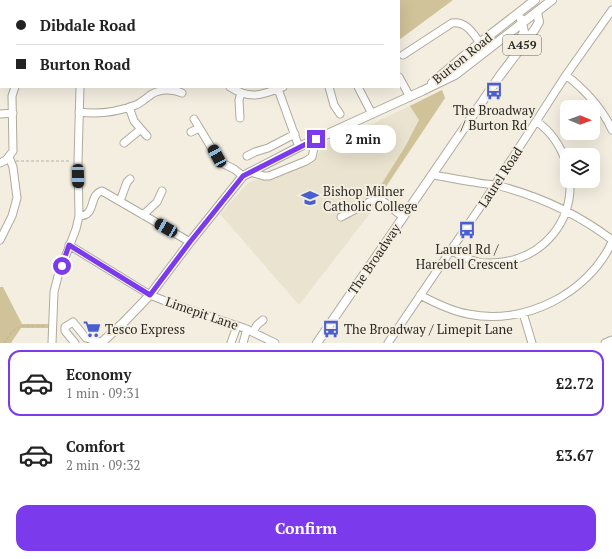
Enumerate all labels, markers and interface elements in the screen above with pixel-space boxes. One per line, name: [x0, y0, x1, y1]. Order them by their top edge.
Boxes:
text: Dibdale Road: [40, 15, 136, 35]
street label: Burton Road: [428, 28, 496, 88]
road number: A459: [503, 35, 541, 55]
text: Burton Road: [40, 54, 130, 74]
bus stop icon: The Broadway / Burton Rd: [484, 81, 504, 101]
north arrow: [560, 100, 600, 140]
map controls: [560, 100, 600, 188]
place label: The Broadway / Burton Rd: [453, 101, 535, 134]
callout: 2 min: [330, 125, 396, 153]
route end: [307, 130, 325, 148]
text: 2 min: [345, 130, 381, 148]
car: [206, 143, 228, 169]
street label: Laurel Road: [474, 143, 526, 211]
button: layers: [560, 148, 600, 188]
car: [72, 164, 84, 188]
place label: Bishop Milner Catholic College: [323, 182, 418, 215]
school or university icon: Bishop Milner Catholic College: [300, 188, 320, 208]
car: [153, 217, 179, 239]
street label: The Broadway: [344, 220, 405, 298]
bus stop icon: Laurel Rd / Harebell Crescent: [457, 220, 477, 240]
place label: Laurel Rd / Harebell Crescent: [416, 240, 518, 273]
route start: [53, 257, 71, 275]
street label: Limepit Lane: [163, 292, 241, 334]
supermarket icon: Tesco Express: [82, 319, 102, 339]
bus stop icon: The Broadway / Limepit Lane: [321, 319, 341, 339]
place label: Tesco Express: [105, 320, 185, 338]
place label: The Broadway / Limepit Lane: [344, 320, 513, 338]
text: Economy: [66, 364, 131, 384]
icon: car: [18, 365, 54, 401]
text: £2.72: [556, 373, 594, 393]
text: 1 min · 09:31: [66, 384, 140, 402]
text: Comfort: [66, 436, 125, 456]
icon: car: [18, 437, 54, 473]
text: £3.67: [556, 445, 594, 465]
text: 2 min · 09:32: [66, 456, 140, 474]
button: Confirm: [16, 505, 596, 551]

